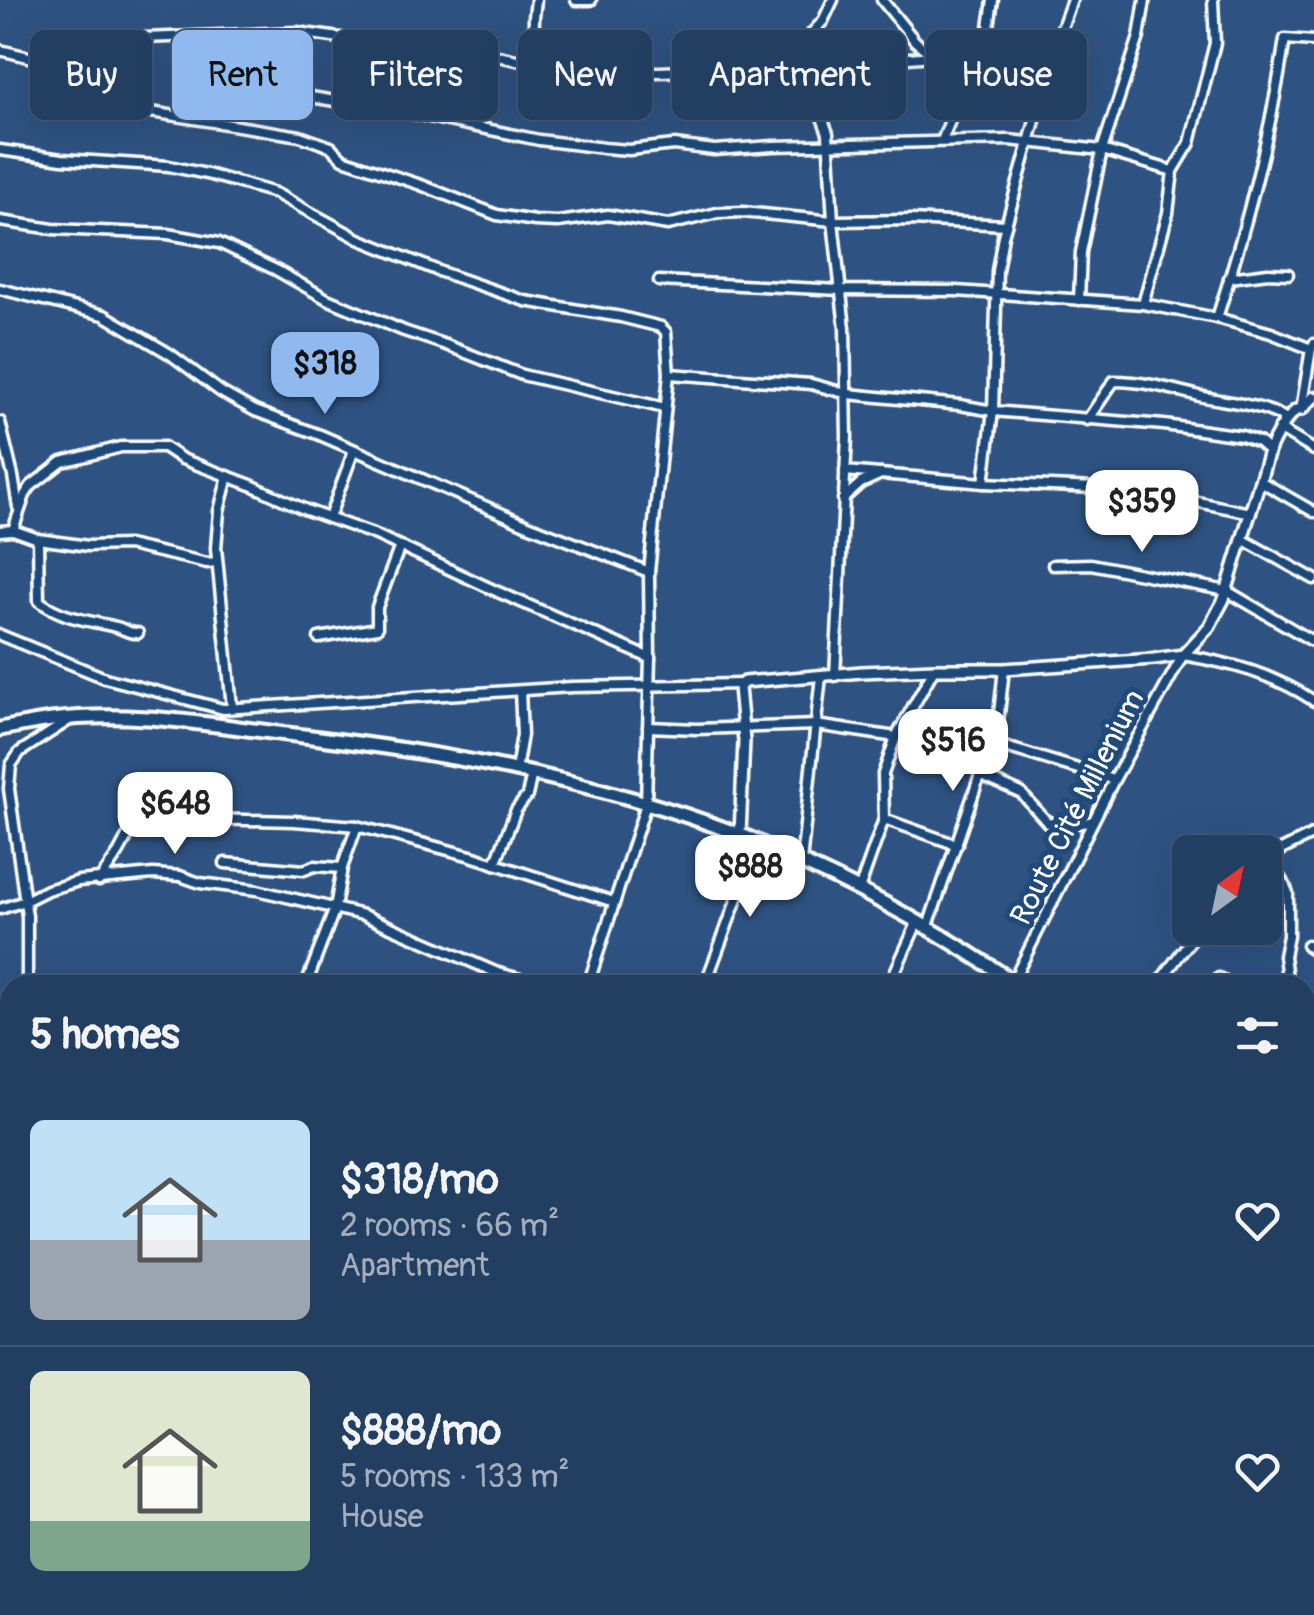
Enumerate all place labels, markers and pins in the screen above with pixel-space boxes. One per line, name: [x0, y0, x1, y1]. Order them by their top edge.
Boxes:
pin: $318: [266, 332, 384, 417]
pin: $359: [1083, 470, 1201, 555]
pin: $516: [894, 709, 1012, 794]
pin: $648: [116, 772, 234, 857]
pin: $888: [691, 835, 809, 920]

